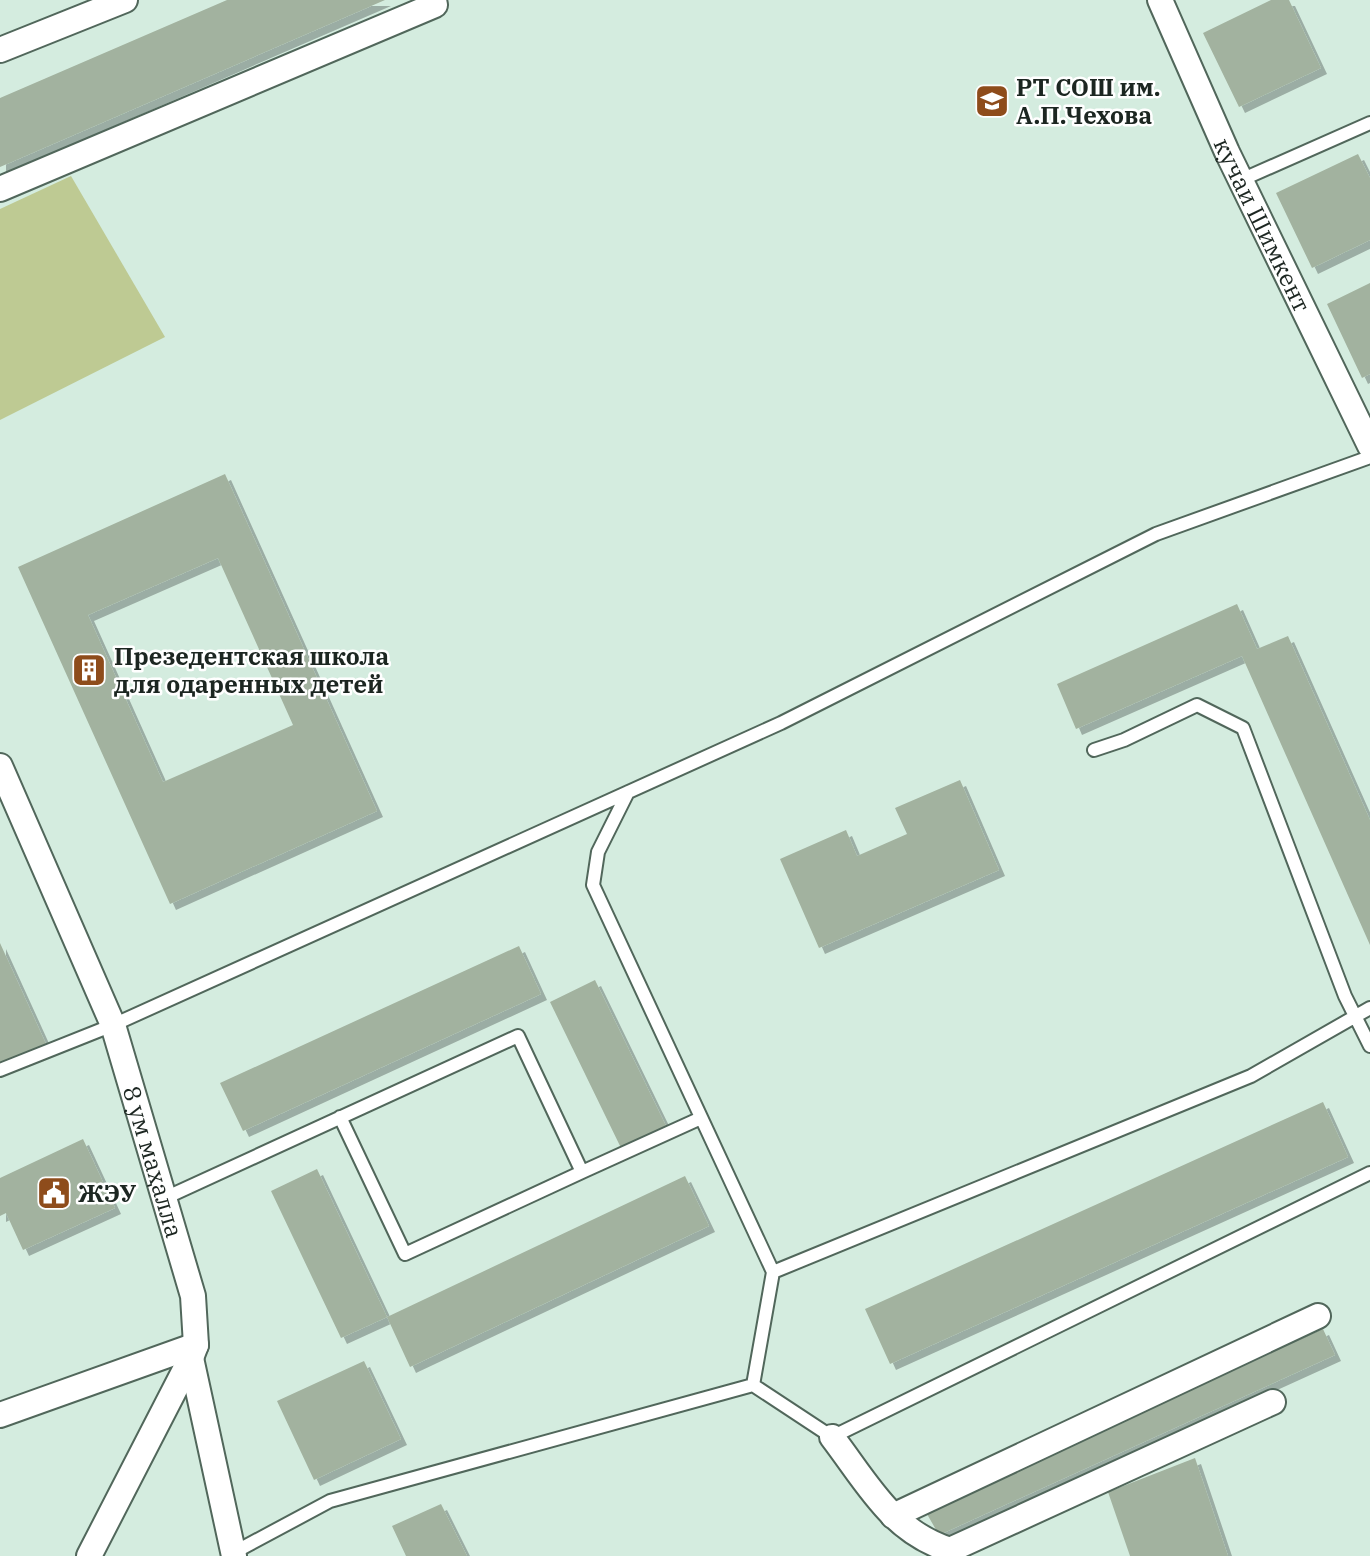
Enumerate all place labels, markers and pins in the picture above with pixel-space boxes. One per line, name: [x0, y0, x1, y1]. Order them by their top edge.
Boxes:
place label: РТ СОШ им. А.П.Чехова: [1016, 71, 1161, 131]
school or university icon: РТ СОШ им. А.П.Чехова: [973, 82, 1011, 120]
place label: Презедентская школа для одаренных детей: [114, 640, 389, 700]
building icon: Презедентская школа для одаренных детей: [70, 651, 108, 689]
public building icon: ЖЭУ: [35, 1174, 73, 1212]
place label: ЖЭУ: [78, 1177, 136, 1209]

